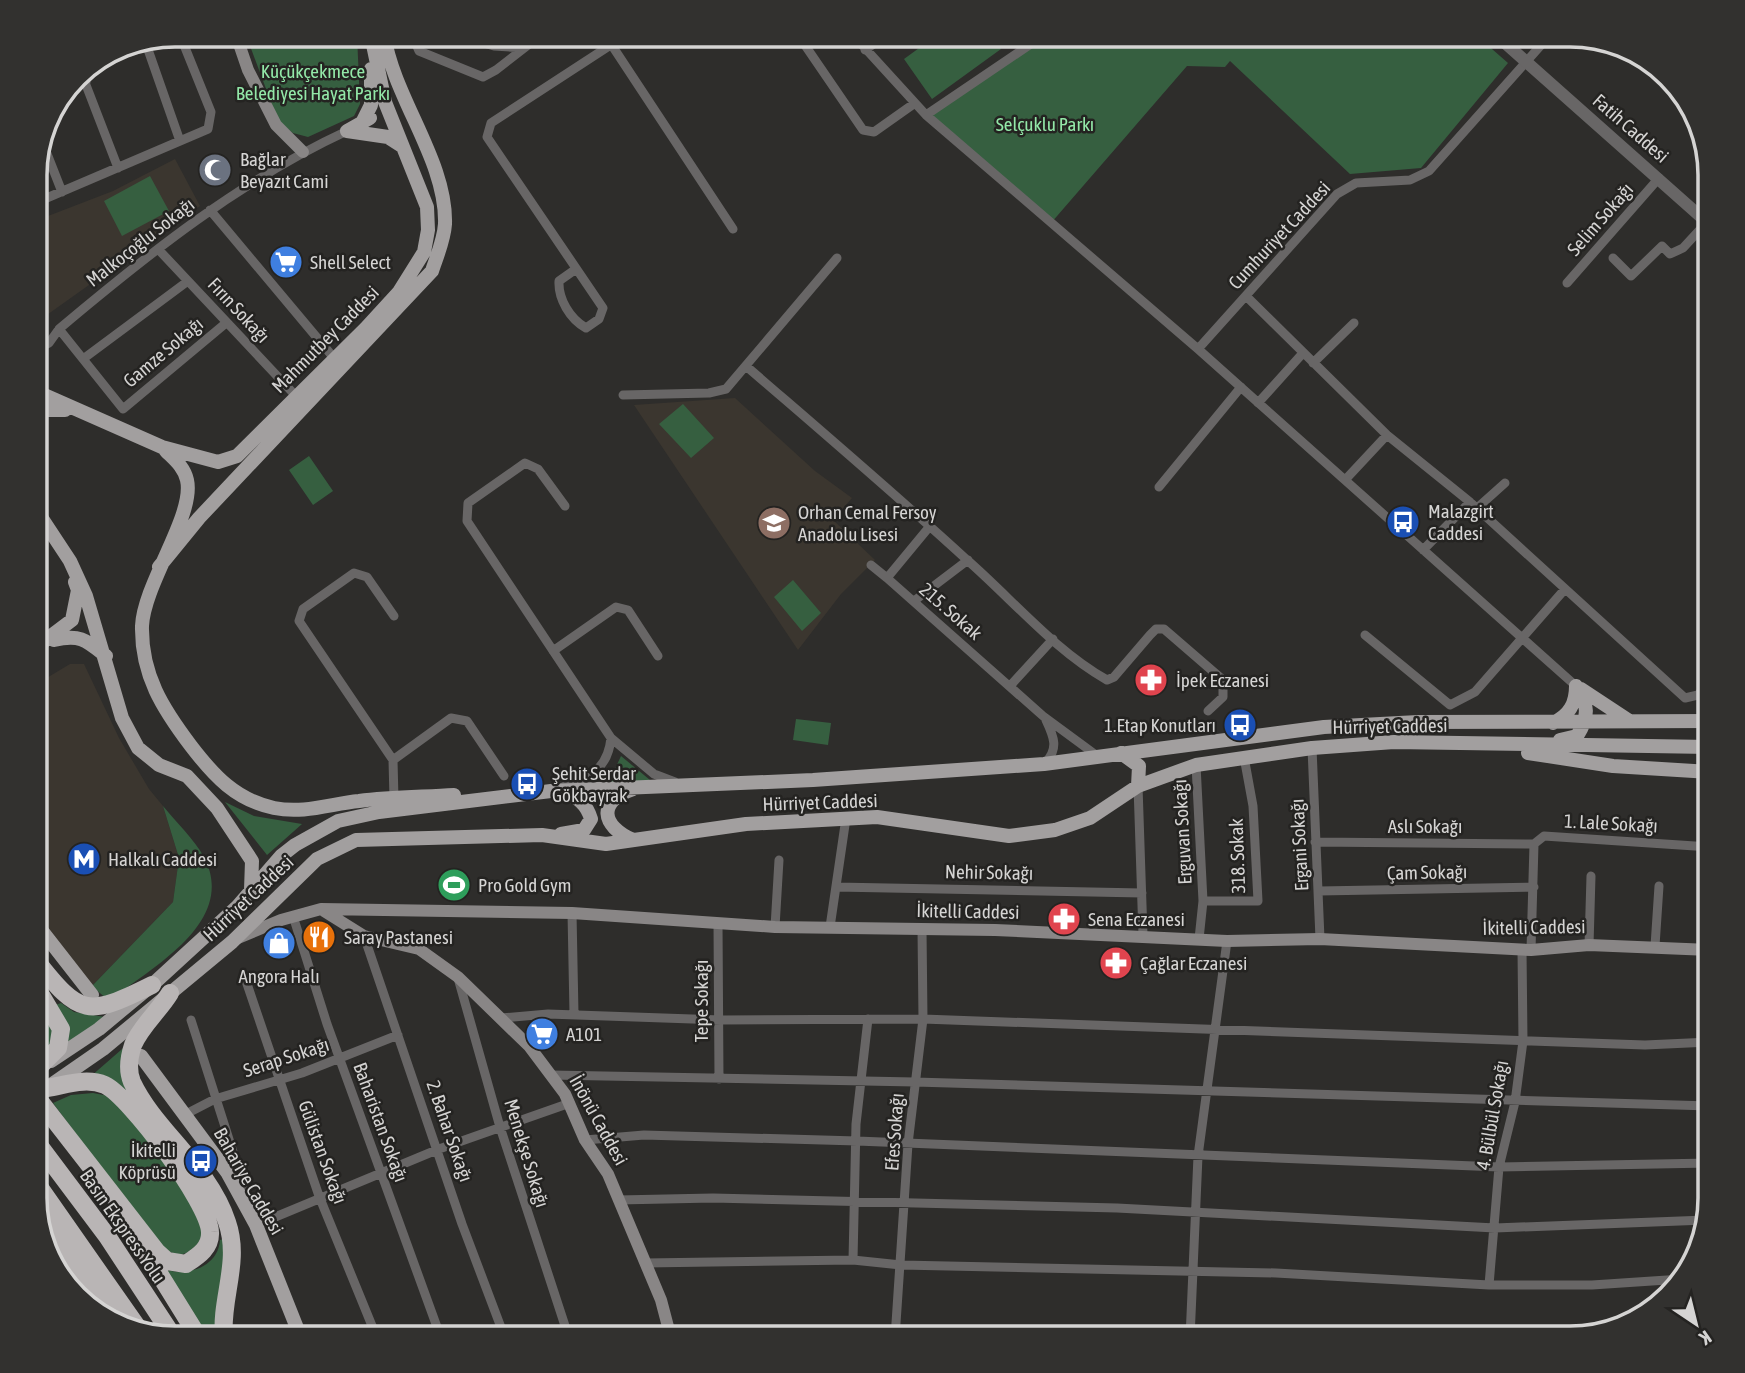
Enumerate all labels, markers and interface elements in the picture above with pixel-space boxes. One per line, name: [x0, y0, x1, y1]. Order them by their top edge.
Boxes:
park label: Küçükçekmece Belediyesi Hayat Parkı: [236, 60, 390, 104]
street label: Fatih Caddesi: [1589, 89, 1673, 167]
park label: Selçuklu Parkı: [996, 113, 1094, 135]
place label: Bağlar Beyazıt Cami: [240, 148, 329, 192]
mosque icon: Bağlar Beyazıt Cami: [196, 151, 234, 189]
street label: Cumhuriyet Caddesi: [1223, 177, 1335, 293]
street label: Selim Sokağı: [1563, 178, 1637, 260]
street label: Malkoçoğlu Sokağı: [82, 193, 198, 291]
supermarket icon: Shell Select: [267, 243, 305, 281]
place label: Shell Select: [310, 251, 391, 273]
street label: Fırın Sokağı: [204, 273, 274, 347]
street label: Mahmutbey Caddesi: [267, 281, 383, 397]
street label: Gamze Sokağı: [119, 312, 207, 392]
place label: Malazgirt Caddesi: [1428, 500, 1494, 544]
place label: Orhan Cemal Fersoy Anadolu Lisesi: [798, 501, 937, 545]
bus stop icon: Malazgirt Caddesi: [1384, 503, 1422, 541]
school or university icon: Orhan Cemal Fersoy Anadolu Lisesi: [755, 504, 793, 542]
street label: 215. Sokak: [915, 578, 987, 644]
pharmacy icon: İpek Eczanesi: [1132, 661, 1170, 699]
place label: İpek Eczanesi: [1176, 669, 1269, 691]
bus stop icon: 1.Etap Konutları: [1221, 706, 1259, 744]
place label: 1.Etap Konutları: [1104, 714, 1216, 736]
street label: Hürriyet Caddesi: [1332, 714, 1448, 738]
place label: Şehit Serdar Gökbayrak: [552, 762, 636, 806]
bus stop icon: Şehit Serdar Gökbayrak: [508, 765, 546, 803]
street label: Erguvan Sokağı: [1168, 779, 1196, 885]
street label: Hürriyet Caddesi: [762, 789, 878, 815]
street label: Ergani Sokağı: [1286, 798, 1312, 892]
street label: 1. Lale Sokağı: [1564, 810, 1658, 836]
street label: Aslı Sokağı: [1388, 815, 1462, 837]
street label: 318. Sokak: [1225, 817, 1249, 894]
metro station icon: Halkalı Caddesi: [65, 840, 103, 878]
place label: Halkalı Caddesi: [108, 848, 217, 870]
street label: Hürriyet Caddesi: [198, 851, 298, 945]
street label: Nehir Sokağı: [945, 860, 1033, 884]
street label: Çam Sokağı: [1387, 860, 1467, 884]
sports icon: Pro Gold Gym: [435, 866, 473, 904]
place label: Pro Gold Gym: [478, 874, 571, 896]
street label: İkitelli Caddesi: [916, 899, 1020, 923]
pharmacy icon: Sena Eczanesi: [1045, 900, 1083, 938]
place label: Sena Eczanesi: [1088, 908, 1185, 930]
street label: İkitelli Caddesi: [1482, 915, 1586, 939]
restaurant icon: Saray Pastanesi: [300, 918, 338, 956]
shop icon: Angora Halı: [260, 924, 298, 962]
place label: Saray Pastanesi: [344, 926, 453, 948]
pharmacy icon: Çağlar Eczanesi: [1097, 944, 1135, 982]
place label: Çağlar Eczanesi: [1140, 952, 1247, 974]
street label: Tepe Sokağı: [690, 960, 712, 1042]
place label: Angora Halı: [238, 965, 320, 987]
supermarket icon: A101: [523, 1015, 561, 1053]
place label: A101: [566, 1023, 602, 1045]
street label: Serap Sokağı: [240, 1033, 332, 1081]
street label: Baharistan Sokağı: [349, 1059, 413, 1185]
street label: 4. Bülbül Sokağı: [1472, 1059, 1512, 1171]
street label: İnönü Caddesi: [565, 1071, 633, 1169]
street label: 2. Bahar Sokağı: [422, 1077, 478, 1185]
street label: Efes Sokağı: [880, 1092, 908, 1172]
street label: Menekşe Sokağı: [500, 1096, 554, 1210]
street label: Gülistan Sokağı: [294, 1097, 352, 1207]
street label: Bahariye Caddesi: [210, 1124, 288, 1238]
place label: İkitelli Köprüsü: [118, 1139, 176, 1183]
bus stop icon: İkitelli Köprüsü: [182, 1142, 220, 1180]
street label: Basın Ekspress Yolu: [76, 1165, 170, 1287]
north arrow: [1661, 1289, 1731, 1359]
text: K: [1695, 1326, 1716, 1350]

